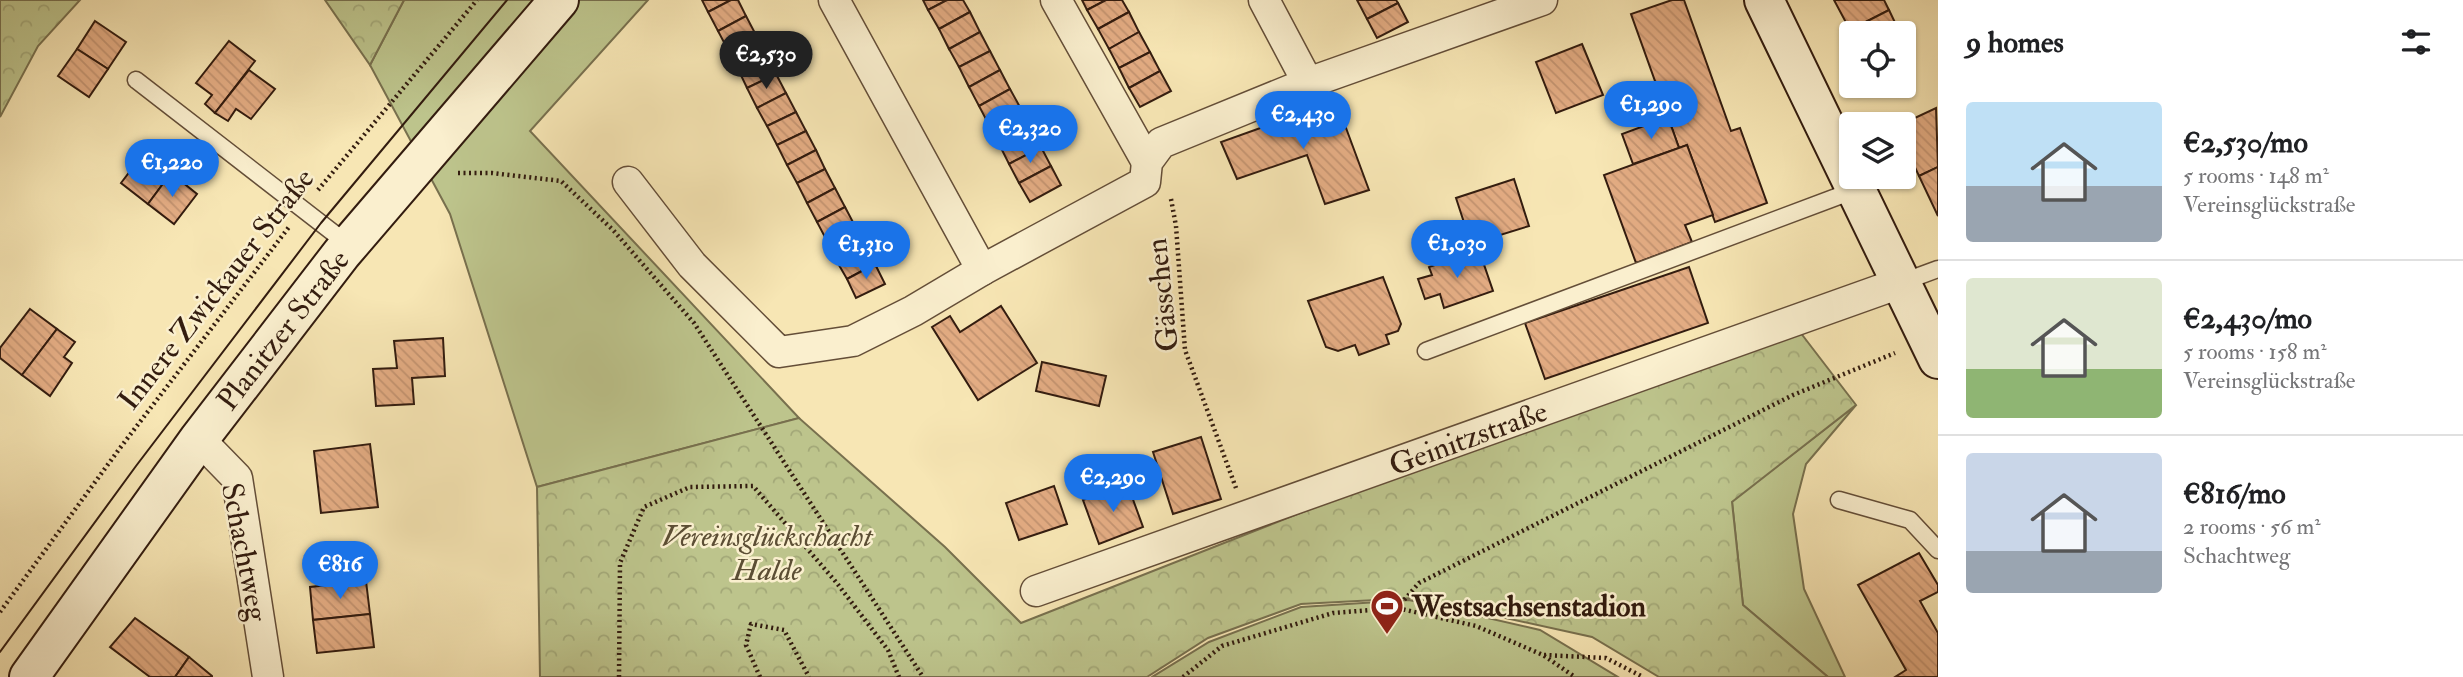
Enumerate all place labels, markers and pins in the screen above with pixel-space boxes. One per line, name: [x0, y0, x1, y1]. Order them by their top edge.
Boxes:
pin: €2,530: [709, 32, 823, 91]
pin: €1,290: [1594, 82, 1708, 141]
pin: €2,430: [1246, 92, 1360, 151]
pin: €2,320: [973, 106, 1087, 165]
pin: €1,220: [115, 140, 229, 199]
pin: €1,030: [1400, 220, 1514, 280]
pin: €1,310: [809, 222, 923, 281]
pin: €2,290: [1056, 454, 1170, 514]
pin: €816: [299, 542, 381, 601]
sports icon: Westsachsenstadion: [1368, 587, 1406, 636]
place label: Westsachsenstadion: [1411, 588, 1646, 625]

